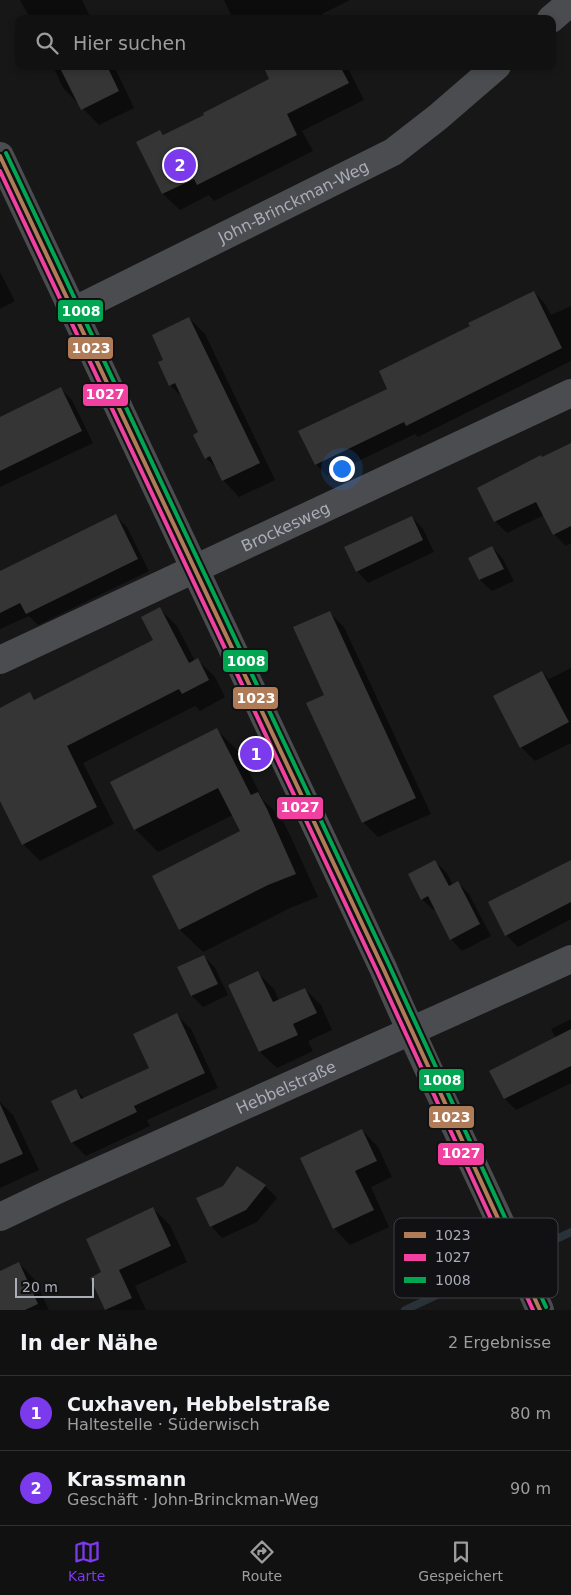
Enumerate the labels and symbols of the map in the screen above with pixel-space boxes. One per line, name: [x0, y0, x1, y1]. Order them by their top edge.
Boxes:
pin: 2: [164, 146, 196, 184]
street label: John-Brinckman-Weg: [214, 157, 372, 248]
line badge: 1008: [57, 299, 104, 323]
text: 1008: [62, 303, 100, 319]
line badge: 1023: [67, 336, 114, 360]
text: 1023: [72, 340, 110, 356]
line badge: 1027: [82, 383, 129, 407]
text: 1027: [86, 386, 124, 402]
your location: [329, 456, 355, 482]
street label: Brockesweg: [238, 498, 333, 556]
line badge: 1008: [222, 649, 269, 673]
text: 1008: [227, 653, 265, 669]
line badge: 1023: [232, 686, 279, 710]
text: 1023: [237, 690, 275, 706]
pin: 1: [240, 735, 272, 773]
line badge: 1027: [276, 796, 324, 820]
text: 1027: [281, 799, 319, 815]
street label: Hebbelstraße: [233, 1057, 339, 1118]
line badge: 1008: [418, 1068, 465, 1092]
text: 1008: [423, 1072, 461, 1088]
line badge: 1023: [428, 1105, 475, 1129]
text: 1023: [432, 1109, 470, 1125]
line badge: 1027: [437, 1142, 485, 1166]
text: 1027: [442, 1145, 480, 1161]
legend: [394, 1218, 558, 1298]
text: 1023: [435, 1227, 471, 1243]
text: 1027: [435, 1249, 471, 1265]
text: 1008: [435, 1272, 471, 1288]
scale bar: [15, 1275, 94, 1298]

